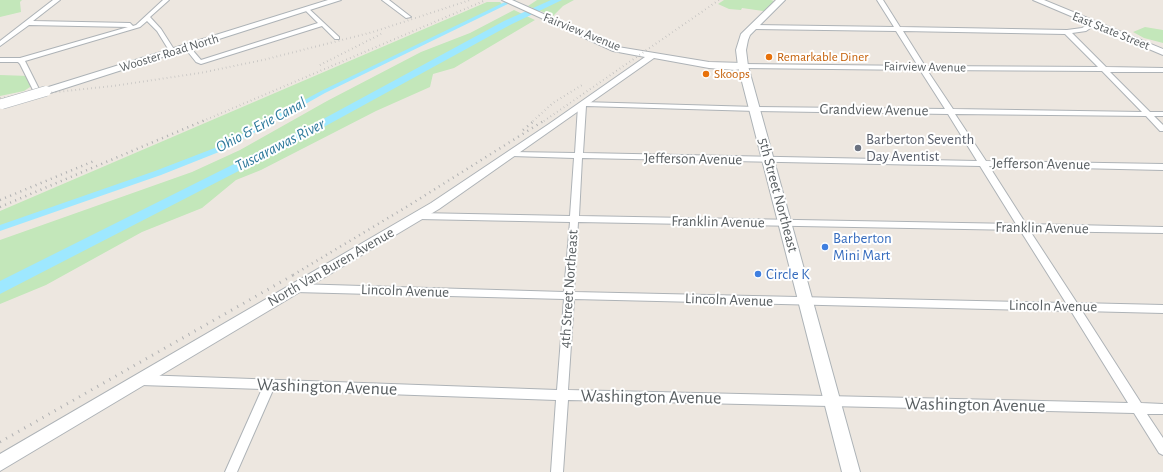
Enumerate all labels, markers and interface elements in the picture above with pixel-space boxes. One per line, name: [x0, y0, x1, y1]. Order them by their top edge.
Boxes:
street label: East State Street: [1070, 8, 1152, 54]
street label: Fairview Avenue: [541, 9, 623, 55]
street label: Wooster Road North: [118, 30, 220, 76]
place label: Remarkable Diner: [777, 49, 868, 65]
marker: Remarkable Diner: [764, 52, 774, 62]
street label: Fairview Avenue: [884, 58, 966, 76]
place label: Skoops: [714, 66, 750, 82]
marker: Skoops: [701, 69, 711, 79]
water label: Ohio & Erie Canal: [212, 93, 310, 157]
street label: Grandview Avenue: [819, 100, 929, 120]
water label: Tuscarawas River: [232, 114, 328, 176]
place label: Barberton Seventh Day Aventist: [866, 130, 974, 165]
street label: 5th Street Northeast: [754, 136, 802, 254]
marker: Barberton Seventh Day Aventist: [853, 143, 863, 153]
street label: Jefferson Avenue: [644, 149, 742, 169]
street label: Jefferson Avenue: [992, 154, 1090, 174]
street label: Franklin Avenue: [671, 212, 765, 232]
street label: Franklin Avenue: [995, 218, 1089, 238]
street label: North Van Buren Avenue: [265, 223, 397, 311]
street label: 4th Street Northeast: [556, 229, 582, 349]
place label: Barberton Mini Mart: [833, 229, 892, 264]
marker: Barberton Mini Mart: [820, 242, 830, 252]
place label: Circle K: [766, 265, 809, 283]
marker: Circle K: [753, 269, 763, 279]
street label: Lincoln Avenue: [361, 280, 449, 302]
street label: Lincoln Avenue: [685, 289, 773, 311]
street label: Lincoln Avenue: [1009, 296, 1097, 316]
street label: Washington Avenue: [256, 374, 398, 400]
street label: Washington Avenue: [580, 385, 722, 409]
street label: Washington Avenue: [904, 393, 1046, 417]

